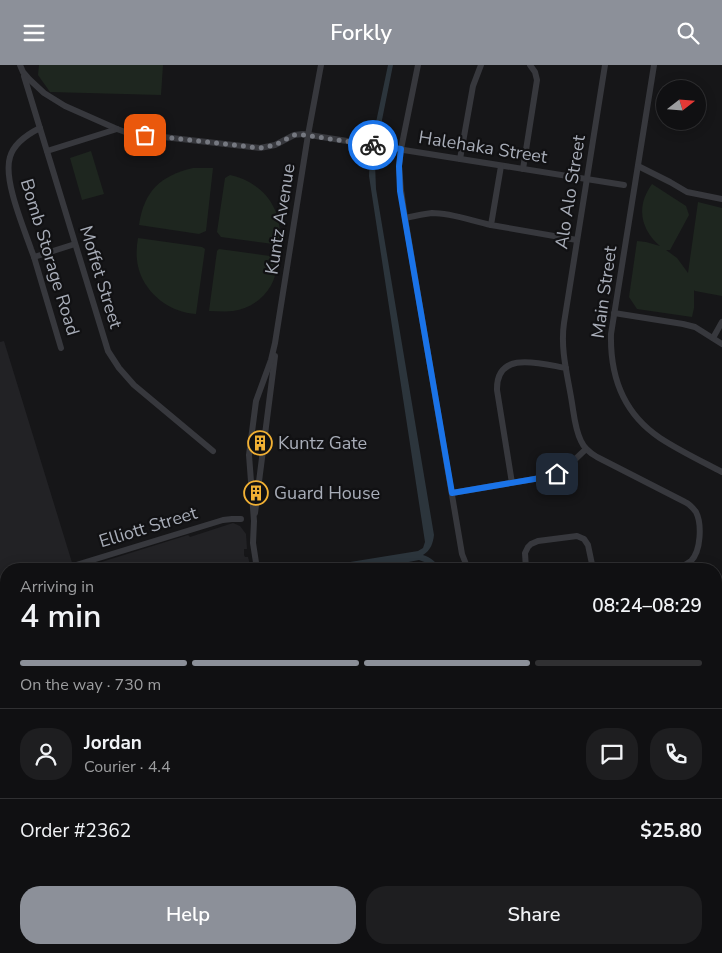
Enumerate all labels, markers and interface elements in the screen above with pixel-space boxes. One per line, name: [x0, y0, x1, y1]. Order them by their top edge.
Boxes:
text: Forkly: [330, 18, 392, 48]
icon: menu: [20, 19, 48, 47]
icon: search: [674, 19, 702, 47]
north arrow: [656, 80, 706, 130]
map controls: [656, 80, 706, 130]
pin: [124, 114, 166, 156]
courier: [348, 120, 398, 170]
icon: bag: [131, 121, 159, 149]
street label: Halehaka Street: [417, 125, 550, 169]
icon: bike: [359, 131, 387, 159]
street label: Alo Alo Street: [549, 133, 591, 251]
street label: Kuntz Avenue: [259, 162, 301, 276]
street label: Bomb Storage Road: [15, 176, 85, 338]
street label: Moffet Street: [74, 223, 128, 332]
street label: Main Street: [586, 244, 622, 340]
building icon: Kuntz Gate: [247, 430, 273, 456]
place label: Kuntz Gate: [278, 431, 367, 455]
pin: [536, 453, 578, 495]
icon: home: [543, 460, 571, 488]
building icon: Guard House: [243, 480, 269, 506]
place label: Guard House: [274, 481, 380, 505]
street label: Elliott Street: [96, 501, 201, 553]
text: Arriving in: [20, 576, 94, 598]
text: 08:24–08:29: [592, 593, 702, 619]
text: 4 min: [20, 595, 102, 638]
text: On the way · 730 m: [20, 674, 161, 696]
button: person: [20, 728, 72, 780]
button: chat: [586, 728, 638, 780]
button: phone: [650, 728, 702, 780]
text: Jordan: [84, 730, 142, 756]
text: Courier · 4.4: [84, 756, 170, 778]
text: Order #2362: [20, 818, 131, 844]
text: $25.80: [640, 818, 702, 844]
button: Help: [20, 886, 356, 944]
button: Share: [366, 886, 702, 944]

